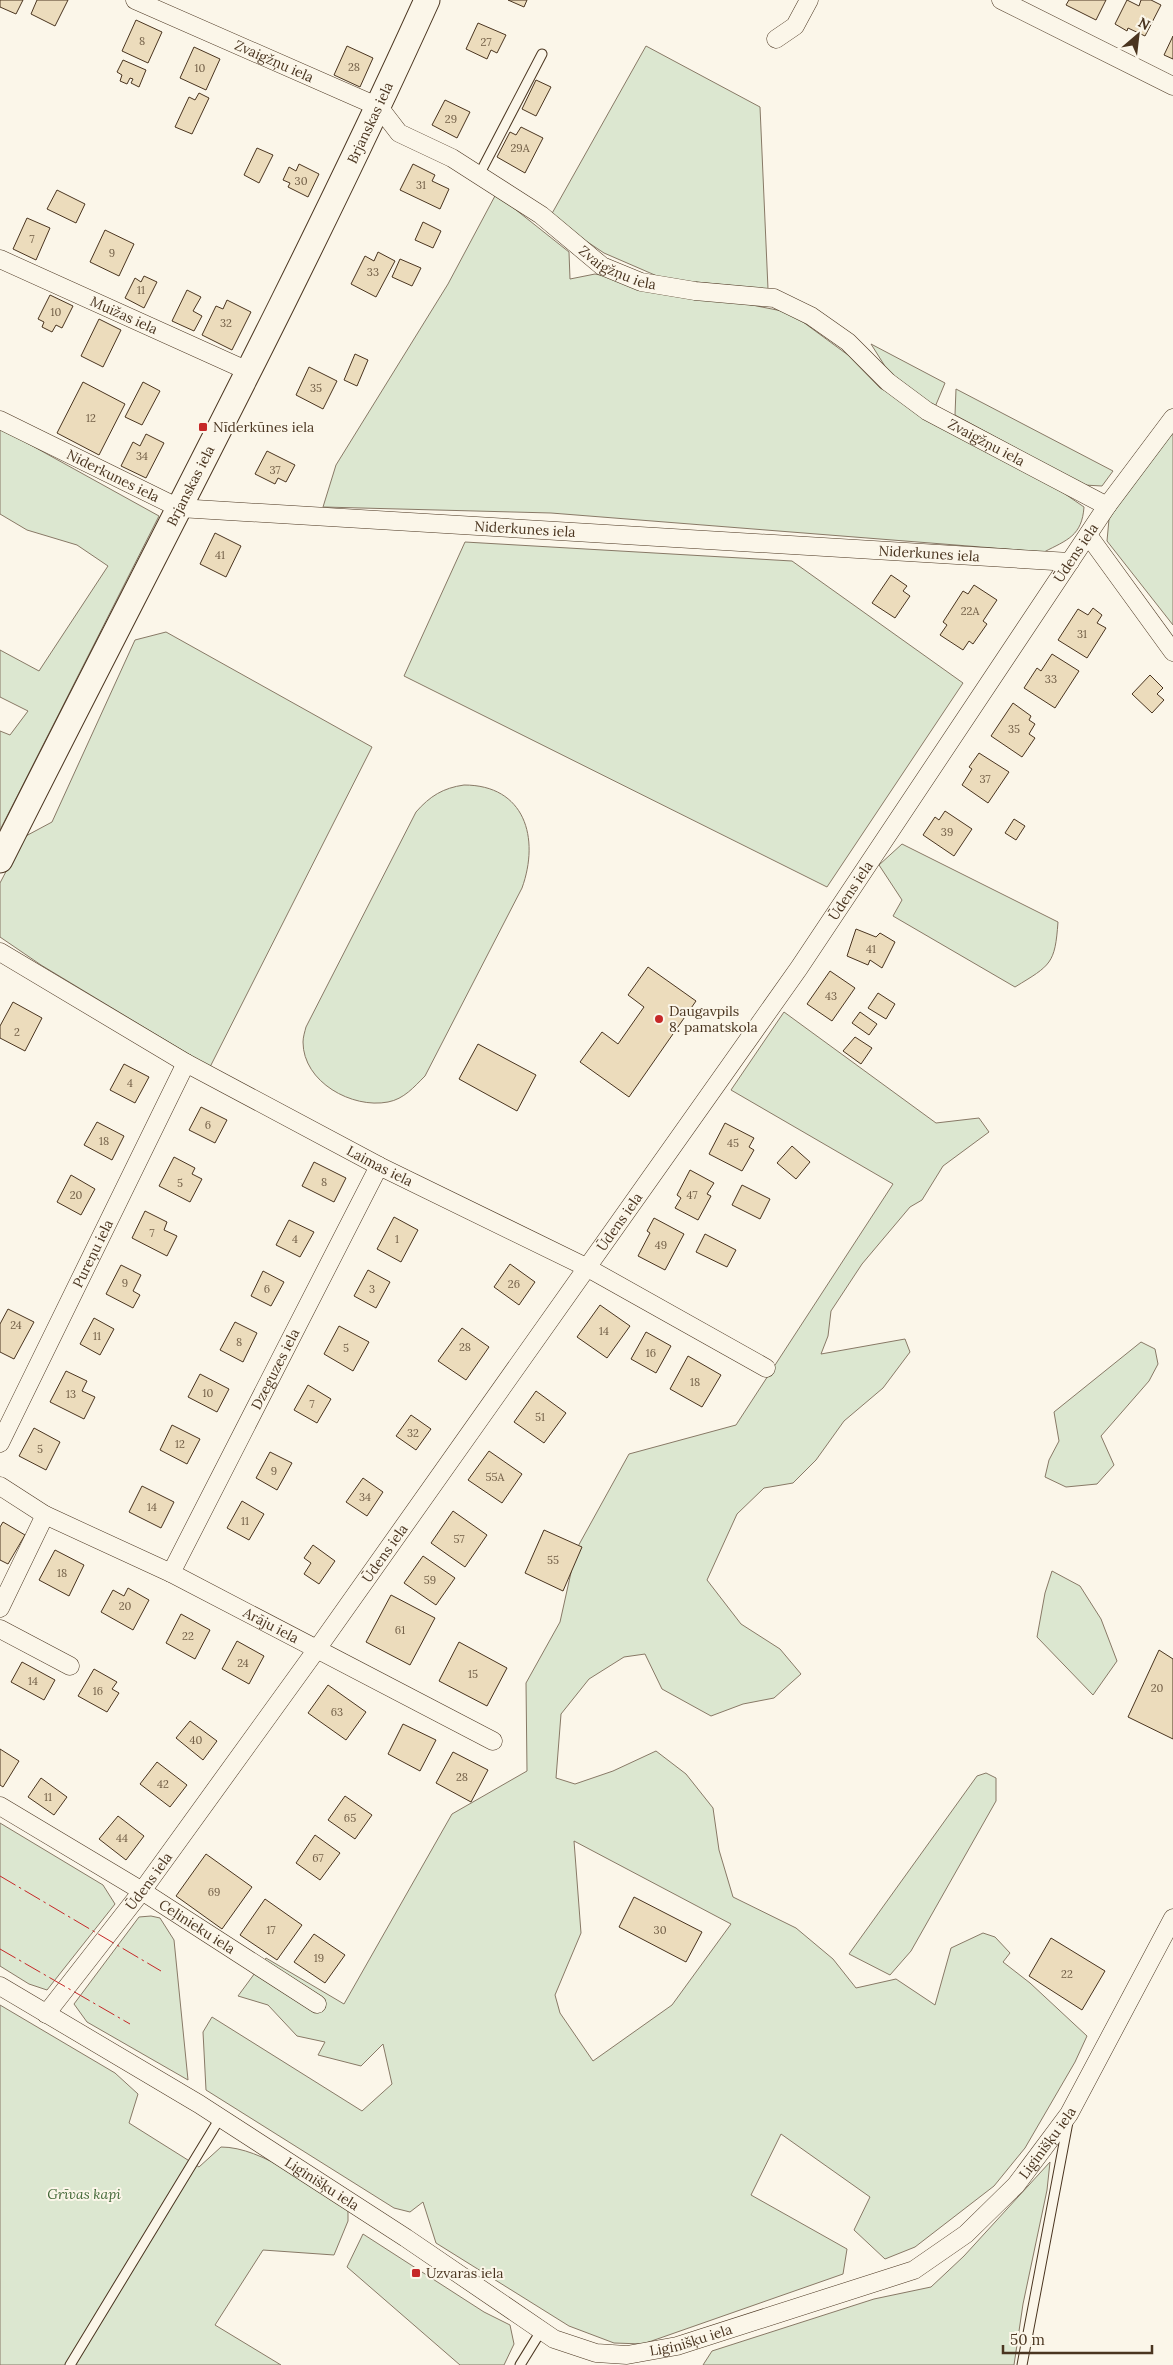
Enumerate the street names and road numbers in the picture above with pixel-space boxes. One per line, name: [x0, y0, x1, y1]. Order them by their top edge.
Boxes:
street label: Zvaigžņu iela: [232, 36, 317, 86]
street label: Brjanskas iela: [343, 79, 397, 166]
street label: Zvaigžņu iela: [575, 242, 657, 293]
street label: Muižas iela: [87, 292, 161, 338]
street label: Zvaigžņu iela: [945, 415, 1028, 470]
street label: Brjanskas iela: [162, 442, 218, 529]
street label: Niderkunes iela: [64, 445, 163, 506]
street label: Niderkunes iela: [474, 517, 576, 541]
street label: Ūdens iela: [1050, 520, 1102, 586]
street label: Niderkunes iela: [878, 541, 980, 566]
street label: Ūdens iela: [824, 858, 877, 924]
street label: Laimas iela: [344, 1141, 416, 1190]
street label: Ūdens iela: [592, 1189, 646, 1255]
street label: Pureņu iela: [69, 1217, 117, 1290]
street label: Dzeguzes iela: [247, 1326, 303, 1413]
street label: Ūdens iela: [358, 1520, 412, 1586]
street label: Arāju iela: [239, 1603, 302, 1647]
street label: Ūdens iela: [122, 1849, 176, 1914]
street label: Ceļinieku iela: [155, 1895, 239, 1958]
street label: Liginišķu iela: [1015, 2104, 1080, 2182]
street label: Liginišķu iela: [281, 2153, 363, 2214]
street label: Liginišķu iela: [648, 2320, 734, 2360]

